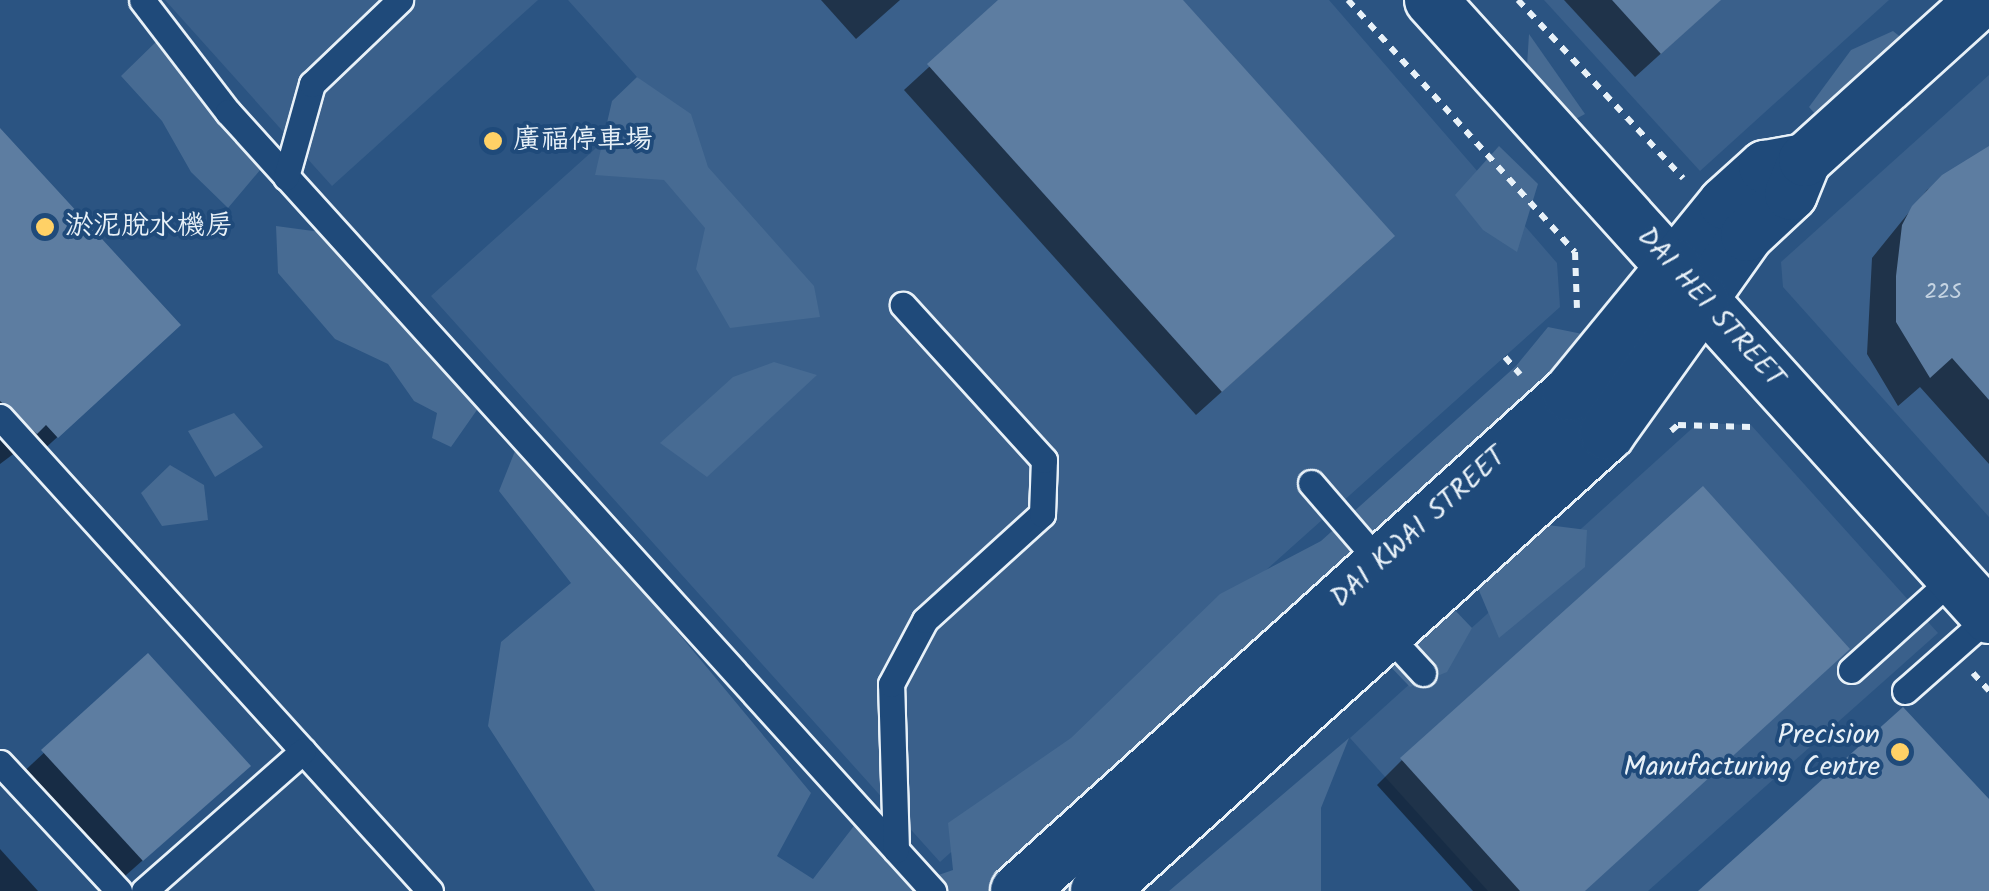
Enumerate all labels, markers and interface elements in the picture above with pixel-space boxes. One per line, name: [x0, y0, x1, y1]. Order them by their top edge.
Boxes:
place label: 廣福停車場: [513, 124, 653, 158]
marker: 廣福停車場: [482, 130, 504, 152]
place label: 淤泥脫水機房: [65, 210, 233, 244]
marker: 淤泥脫水機房: [34, 216, 56, 238]
street label: DAI HEI STREET: [1629, 221, 1791, 395]
house number: 22S: [1924, 280, 1962, 306]
street label: DAI KWAI STREET: [1324, 440, 1514, 616]
place label: Precision Manufacturing Centre: [1624, 719, 1880, 785]
marker: Precision Manufacturing Centre: [1889, 741, 1911, 763]

